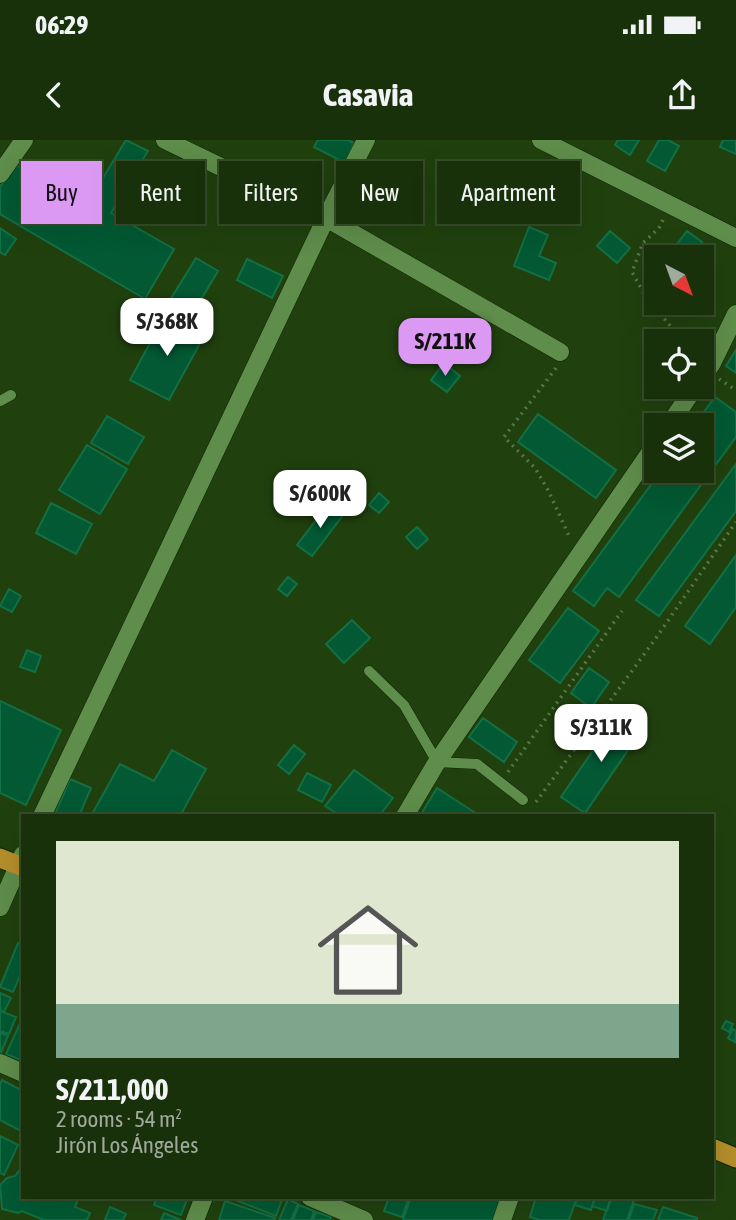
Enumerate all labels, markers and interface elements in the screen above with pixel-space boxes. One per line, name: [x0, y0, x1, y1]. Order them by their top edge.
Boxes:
text: 06:29: [35, 10, 89, 40]
icon: back: [35, 76, 73, 114]
text: Casavia: [323, 76, 413, 113]
icon: share: [663, 76, 701, 114]
chip: Buy: [21, 161, 102, 224]
chip: Rent: [116, 161, 205, 224]
chip: Filters: [219, 161, 322, 224]
chip: New: [336, 161, 423, 224]
chip: Apartment: [437, 161, 580, 224]
north arrow: [644, 245, 714, 315]
map controls: [644, 245, 714, 483]
pin: S/368K: [110, 298, 224, 358]
text: S/368K: [136, 308, 198, 334]
pin: S/211K: [388, 318, 502, 378]
text: S/211K: [414, 328, 476, 354]
button: locate: [644, 329, 714, 399]
button: layers: [644, 413, 714, 483]
pin: S/600K: [263, 470, 377, 530]
text: S/600K: [289, 480, 351, 506]
pin: S/311K: [544, 704, 658, 764]
text: S/311K: [570, 714, 632, 740]
icon: home: [305, 887, 431, 1013]
text: S/211,000: [56, 1072, 169, 1106]
text: 2 rooms · 54 m²: [56, 1106, 182, 1132]
text: Jirón Los Ángeles: [56, 1132, 198, 1158]

